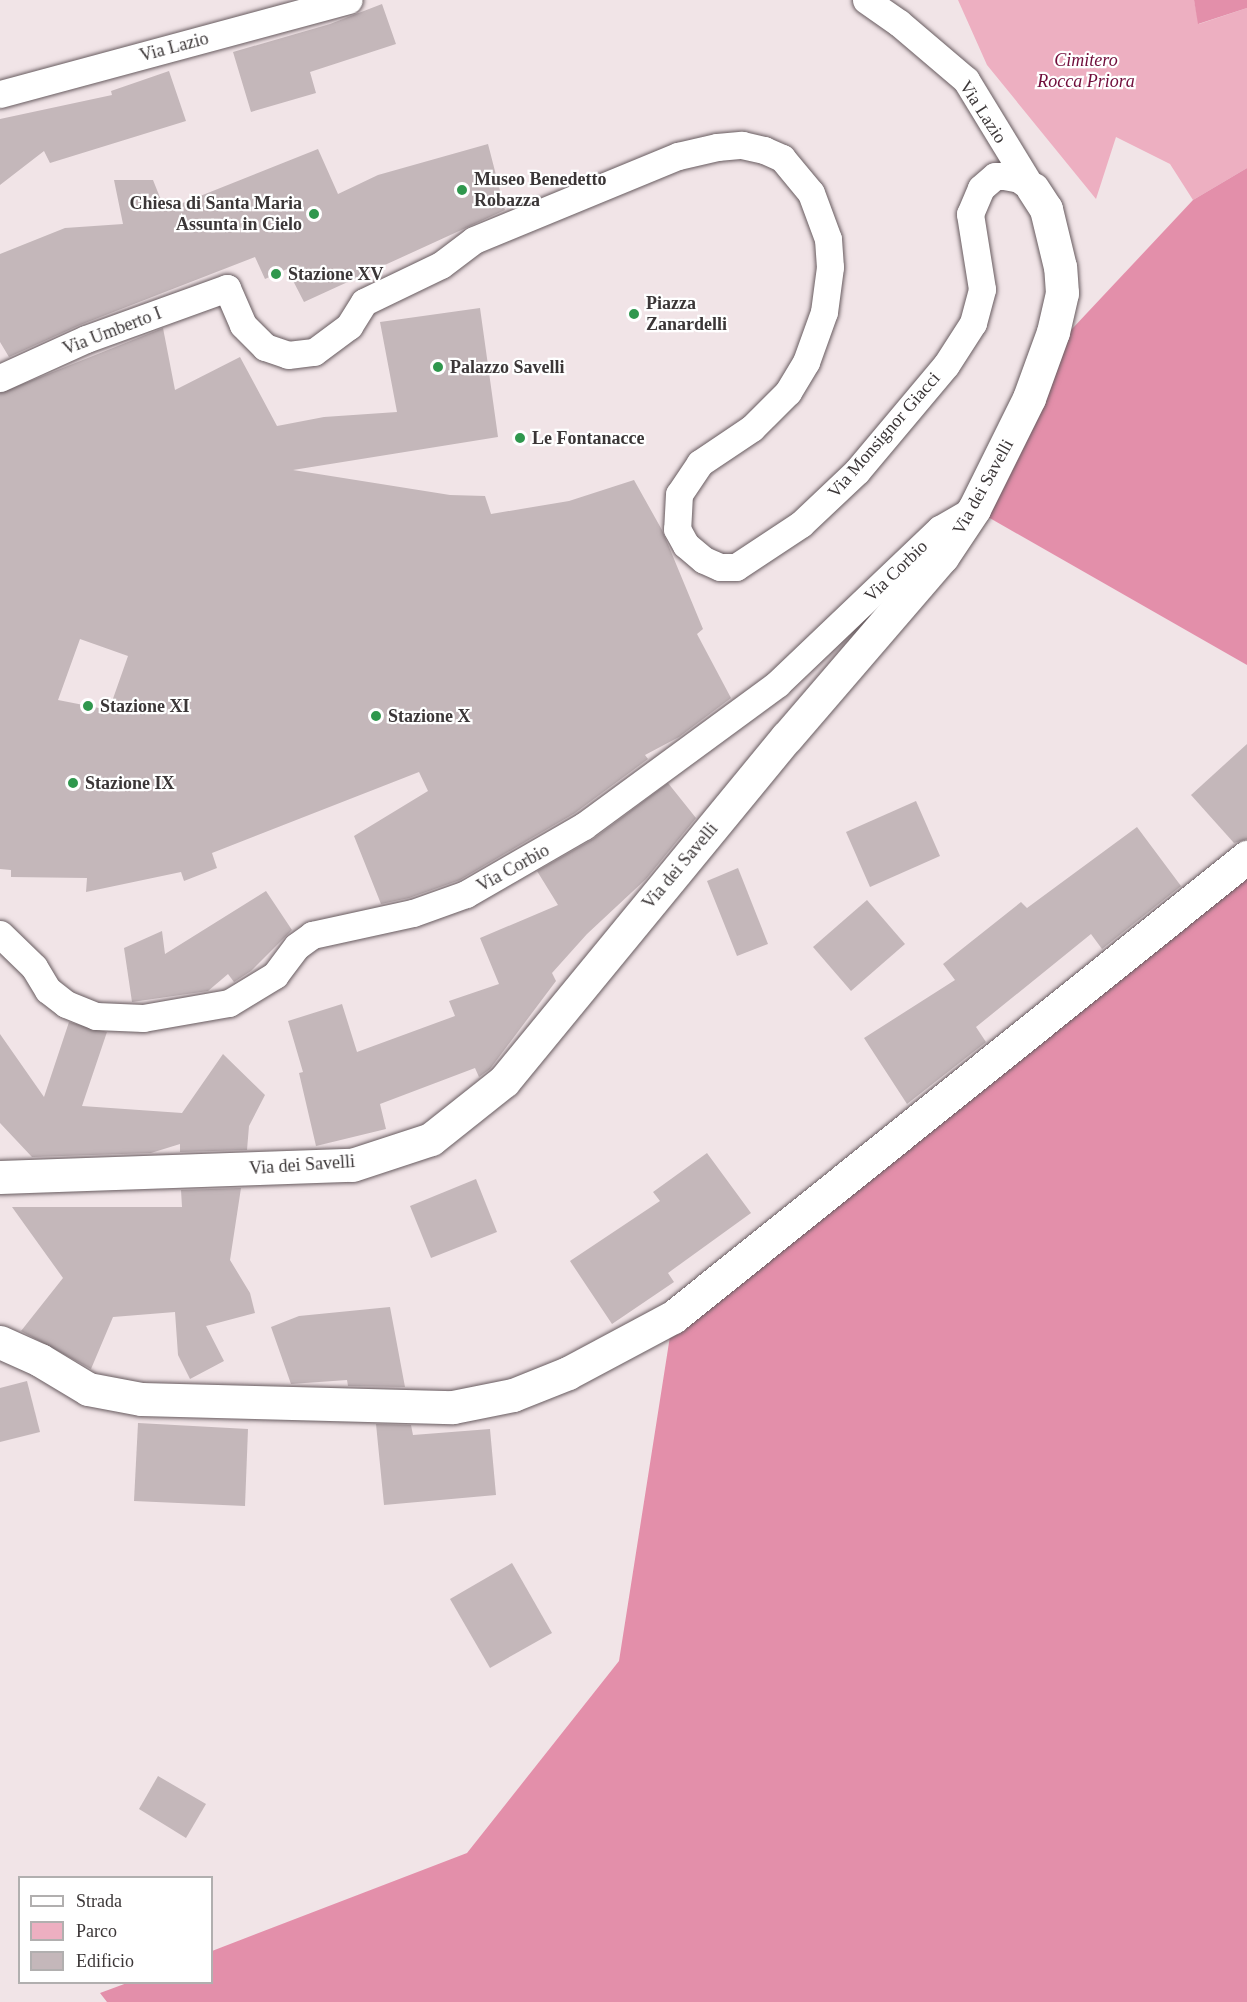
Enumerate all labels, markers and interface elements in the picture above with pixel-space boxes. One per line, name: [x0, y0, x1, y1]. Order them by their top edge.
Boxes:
street label: Via Lazio: [137, 27, 211, 67]
park label: Cimitero Rocca Priora: [1037, 50, 1135, 92]
street label: Via Lazio: [955, 77, 1011, 147]
place label: Museo Benedetto Robazza: [474, 169, 606, 212]
marker: Museo Benedetto Robazza: [455, 183, 469, 197]
place label: Chiesa di Santa Maria Assunta in Cielo: [129, 193, 302, 236]
marker: Chiesa di Santa Maria Assunta in Cielo: [307, 207, 321, 221]
place label: Stazione XV: [288, 263, 383, 285]
marker: Stazione XV: [269, 267, 283, 281]
place label: Piazza Zanardelli: [646, 293, 727, 336]
street label: Via Umberto I: [60, 302, 164, 360]
marker: Piazza Zanardelli: [627, 307, 641, 321]
place label: Palazzo Savelli: [450, 356, 564, 378]
marker: Palazzo Savelli: [431, 360, 445, 374]
street label: Via Monsignor Giacci: [823, 368, 945, 502]
place label: Le Fontanacce: [532, 427, 644, 449]
marker: Le Fontanacce: [513, 431, 527, 445]
street label: Via dei Savelli: [948, 435, 1018, 539]
street label: Via Corbio: [860, 536, 932, 606]
place label: Stazione XI: [100, 695, 189, 717]
marker: Stazione XI: [81, 699, 95, 713]
place label: Stazione X: [388, 705, 470, 727]
marker: Stazione X: [369, 709, 383, 723]
place label: Stazione IX: [85, 772, 174, 794]
marker: Stazione IX: [66, 776, 80, 790]
street label: Via dei Savelli: [638, 818, 722, 914]
street label: Via Corbio: [473, 839, 553, 897]
street label: Via dei Savelli: [248, 1151, 356, 1179]
legend: [18, 1876, 213, 1984]
text: Strada: [76, 1891, 122, 1911]
text: Parco: [76, 1921, 117, 1941]
text: Edificio: [76, 1951, 134, 1971]

